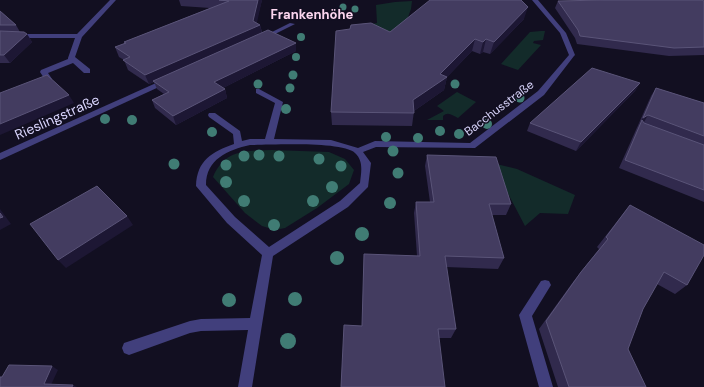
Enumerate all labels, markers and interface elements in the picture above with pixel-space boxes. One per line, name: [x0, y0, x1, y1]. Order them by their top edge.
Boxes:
district label: Frankenhöhe: [271, 6, 354, 23]
street label: Bacchusstraße: [461, 76, 537, 139]
street label: Rieslingstraße: [12, 90, 102, 144]

